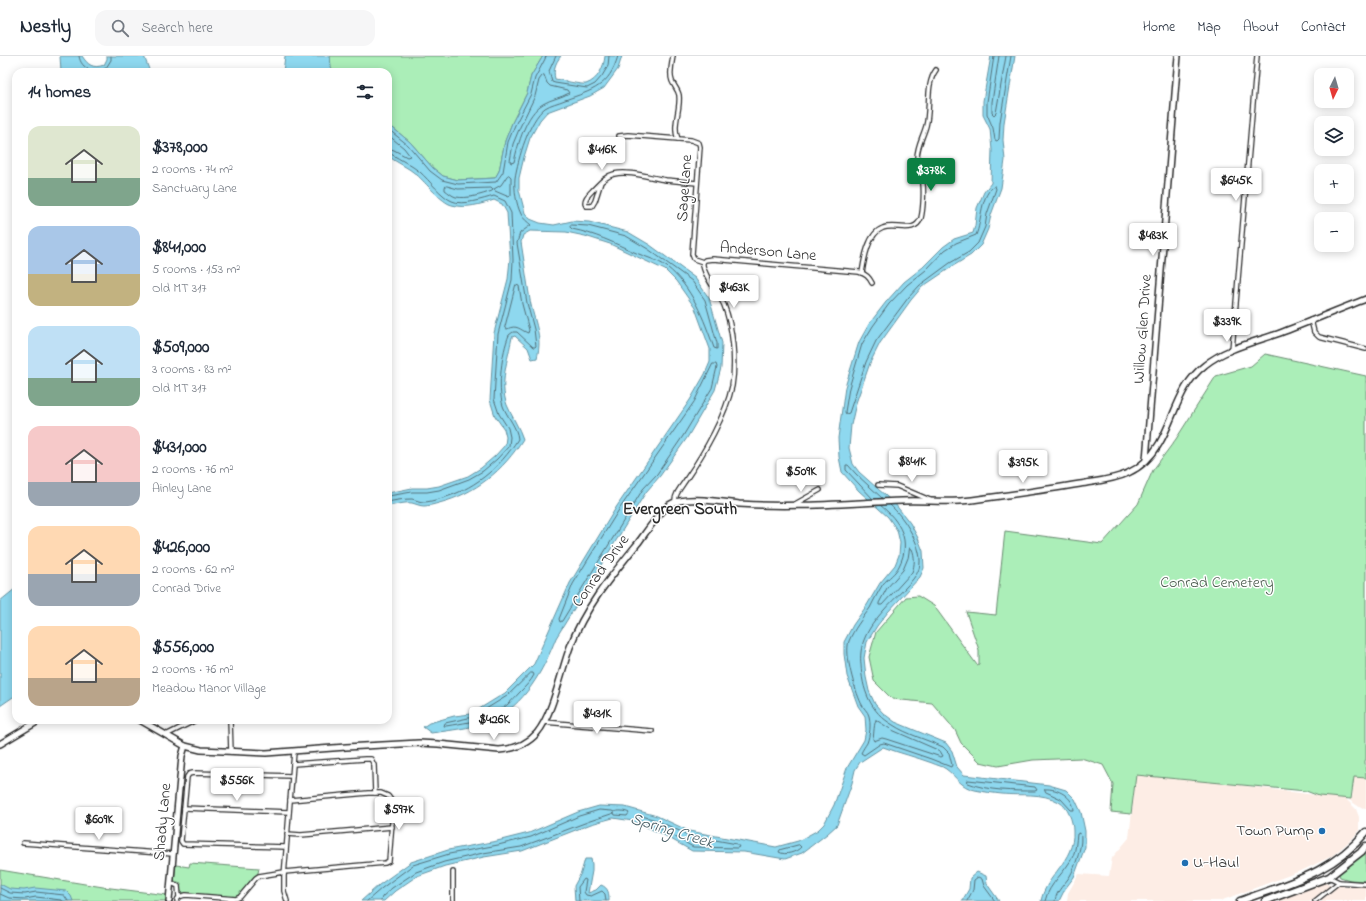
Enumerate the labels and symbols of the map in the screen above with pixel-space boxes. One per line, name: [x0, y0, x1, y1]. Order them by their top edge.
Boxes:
north arrow: [1314, 68, 1354, 108]
pin: $416K: [574, 137, 630, 171]
street label: Sage Lane: [671, 153, 699, 222]
pin: $378K: [903, 158, 959, 192]
pin: $645K: [1208, 168, 1264, 202]
pin: $483K: [1125, 223, 1181, 257]
street label: Anderson Lane: [719, 236, 818, 268]
street label: Willow Glen Drive: [1127, 273, 1159, 384]
pin: $463K: [706, 275, 762, 309]
pin: $339K: [1199, 309, 1255, 343]
pin: $841K: [884, 449, 940, 483]
pin: $395K: [995, 450, 1051, 484]
pin: $509K: [773, 459, 829, 493]
district label: Evergreen South: [623, 497, 737, 524]
street label: Conrad Drive: [566, 529, 636, 612]
park label: Conrad Cemetery: [1160, 571, 1274, 595]
pin: $431K: [569, 701, 625, 735]
pin: $426K: [466, 707, 522, 741]
pin: $556K: [209, 768, 265, 802]
street label: Shady Lane: [148, 781, 178, 862]
pin: $597K: [371, 797, 427, 831]
water label: Spring Creek: [627, 806, 718, 857]
pin: $609K: [71, 807, 127, 841]
place label: Town Pump: [1236, 819, 1314, 843]
marker: Town Pump: [1317, 826, 1327, 836]
place label: U-Haul: [1193, 851, 1239, 875]
marker: U-Haul: [1180, 858, 1190, 868]

